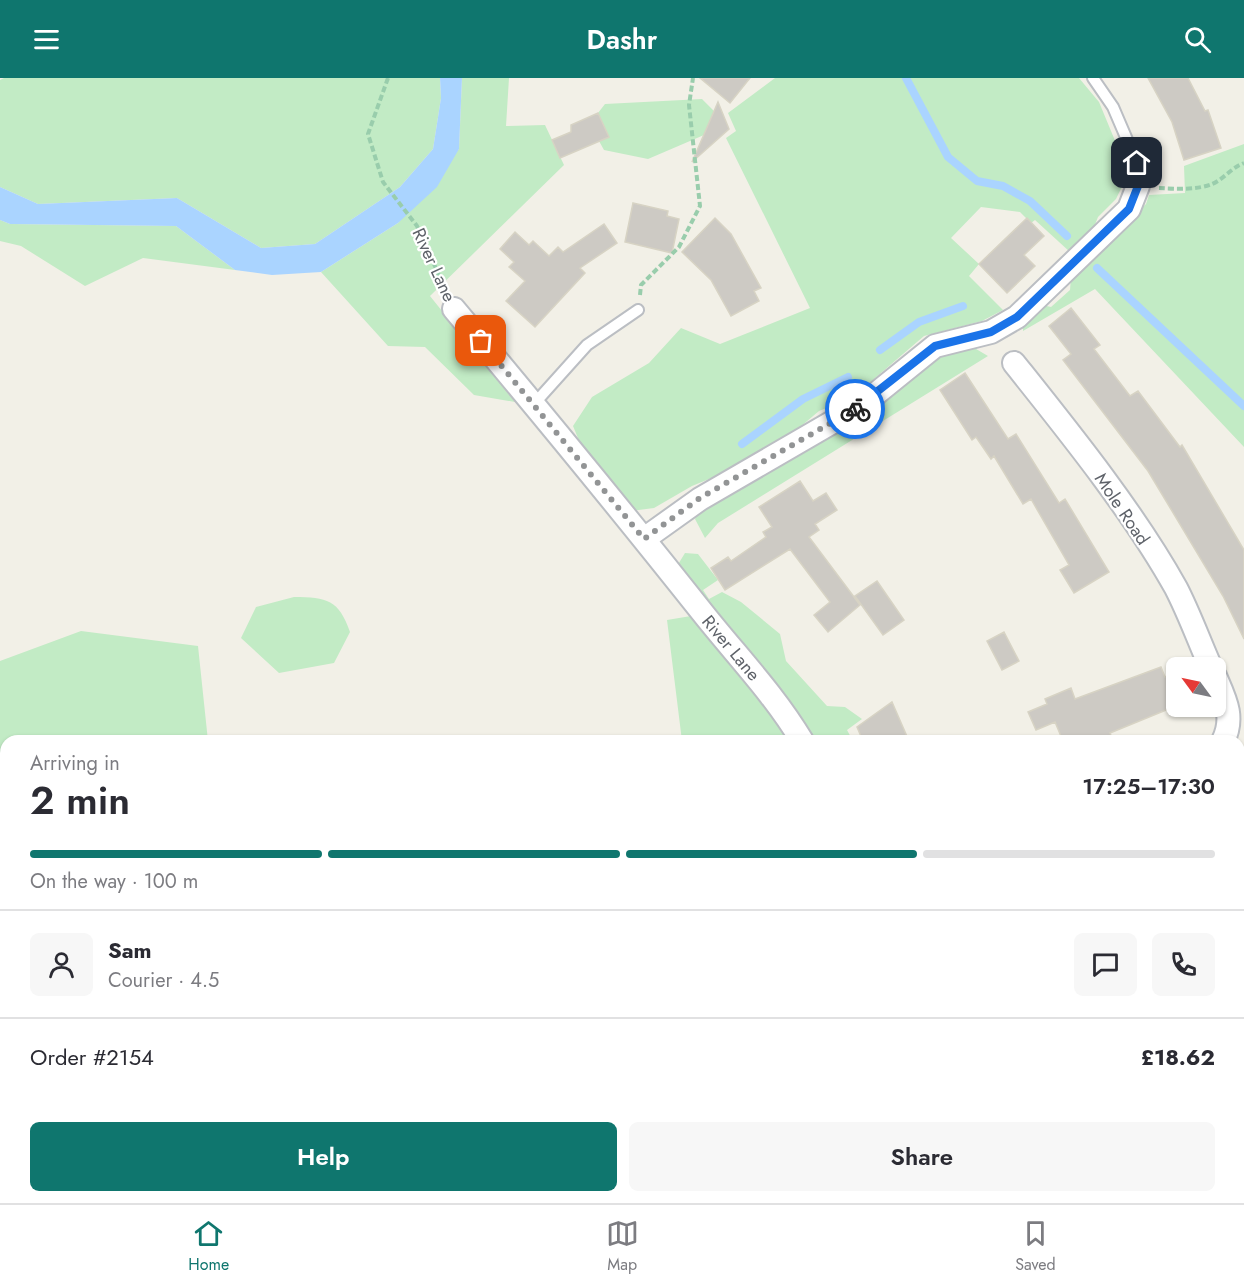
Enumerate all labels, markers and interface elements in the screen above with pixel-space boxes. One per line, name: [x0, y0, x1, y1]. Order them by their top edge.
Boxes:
text: Dashr: [587, 20, 657, 59]
icon: menu: [30, 23, 63, 56]
icon: search: [1181, 23, 1214, 56]
pin: [1111, 137, 1162, 188]
icon: home: [1120, 146, 1153, 179]
street label: River Lane: [406, 224, 462, 306]
pin: [455, 315, 506, 366]
icon: bag: [464, 324, 497, 357]
courier: [825, 379, 885, 439]
icon: bike: [839, 393, 872, 426]
street label: Mole Road: [1088, 468, 1156, 550]
street label: River Lane: [696, 609, 766, 687]
north arrow: [1166, 657, 1226, 717]
map controls: [1166, 657, 1226, 717]
text: Arriving in: [30, 749, 120, 778]
text: 17:25–17:30: [1082, 770, 1215, 802]
text: 2 min: [30, 772, 130, 829]
text: On the way · 100 m: [30, 867, 198, 896]
button: person: [30, 933, 93, 996]
button: chat: [1074, 933, 1137, 996]
button: phone: [1152, 933, 1215, 996]
text: Sam: [108, 934, 152, 966]
text: Courier · 4.5: [108, 966, 219, 995]
text: Order #2154: [30, 1041, 154, 1073]
text: £18.62: [1141, 1041, 1215, 1073]
button: Help: [30, 1122, 617, 1191]
button: Share: [629, 1122, 1215, 1191]
tab: Home: [188, 1217, 229, 1276]
tab: Map: [606, 1217, 639, 1276]
tab: Saved: [1015, 1217, 1056, 1276]

